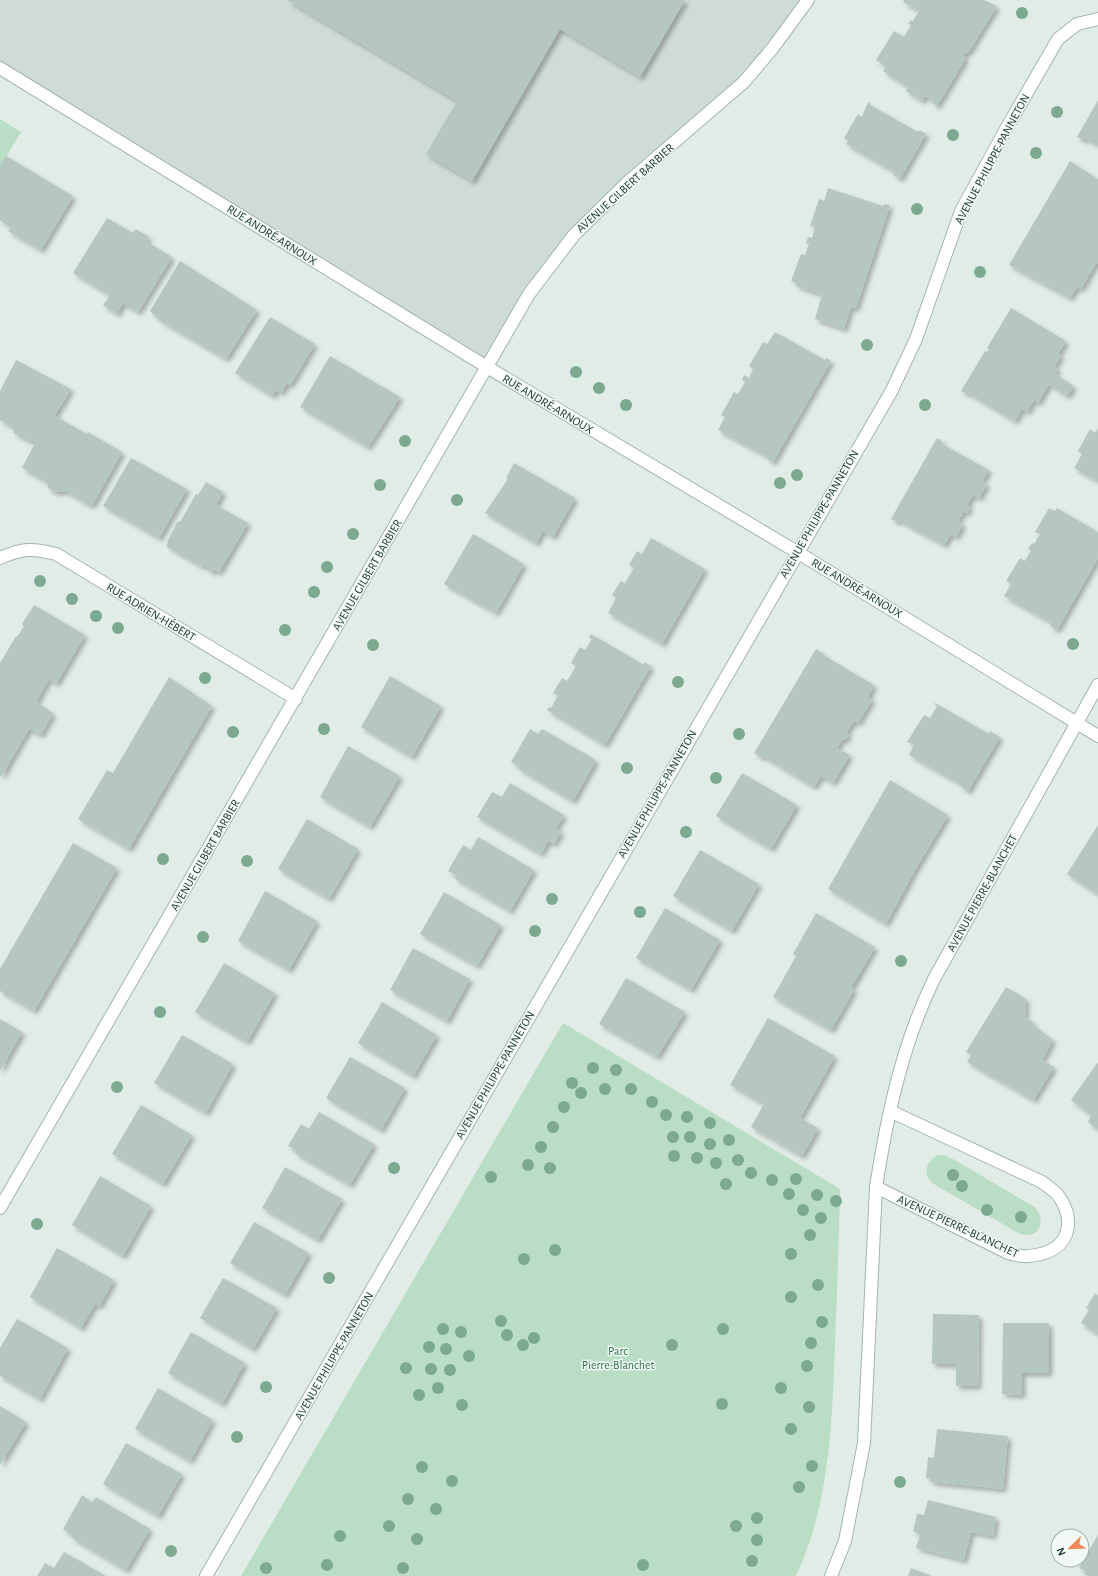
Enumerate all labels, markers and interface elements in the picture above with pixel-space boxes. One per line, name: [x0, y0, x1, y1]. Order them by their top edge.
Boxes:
street label: AVENUE PHILIPPE-PANNETON: [952, 92, 1032, 226]
street label: AVENUE GILBERT BARBIER: [574, 141, 676, 235]
street label: RUE ANDRÉ-ARNOUX: [225, 202, 320, 268]
street label: RUE ANDRÉ-ARNOUX: [501, 371, 596, 436]
street label: AVENUE PHILIPPE-PANNETON: [777, 448, 861, 580]
street label: AVENUE GILBERT BARBIER: [330, 517, 404, 633]
street label: RUE ANDRÉ-ARNOUX: [810, 555, 905, 620]
street label: RUE ADRIEN-HÉBERT: [104, 580, 198, 643]
street label: AVENUE PHILIPPE-PANNETON: [615, 728, 699, 860]
street label: AVENUE GILBERT BARBIER: [168, 797, 242, 913]
street label: AVENUE PIERRE-BLANCHET: [945, 832, 1019, 954]
street label: AVENUE PHILIPPE-PANNETON: [453, 1009, 537, 1141]
street label: AVENUE PIERRE-BLANCHET: [895, 1193, 1021, 1259]
street label: AVENUE PHILIPPE-PANNETON: [292, 1290, 376, 1422]
park label: Parc Pierre-Blanchet: [582, 1345, 654, 1371]
north arrow: [1050, 1528, 1090, 1568]
text: N: [1055, 1546, 1068, 1557]

